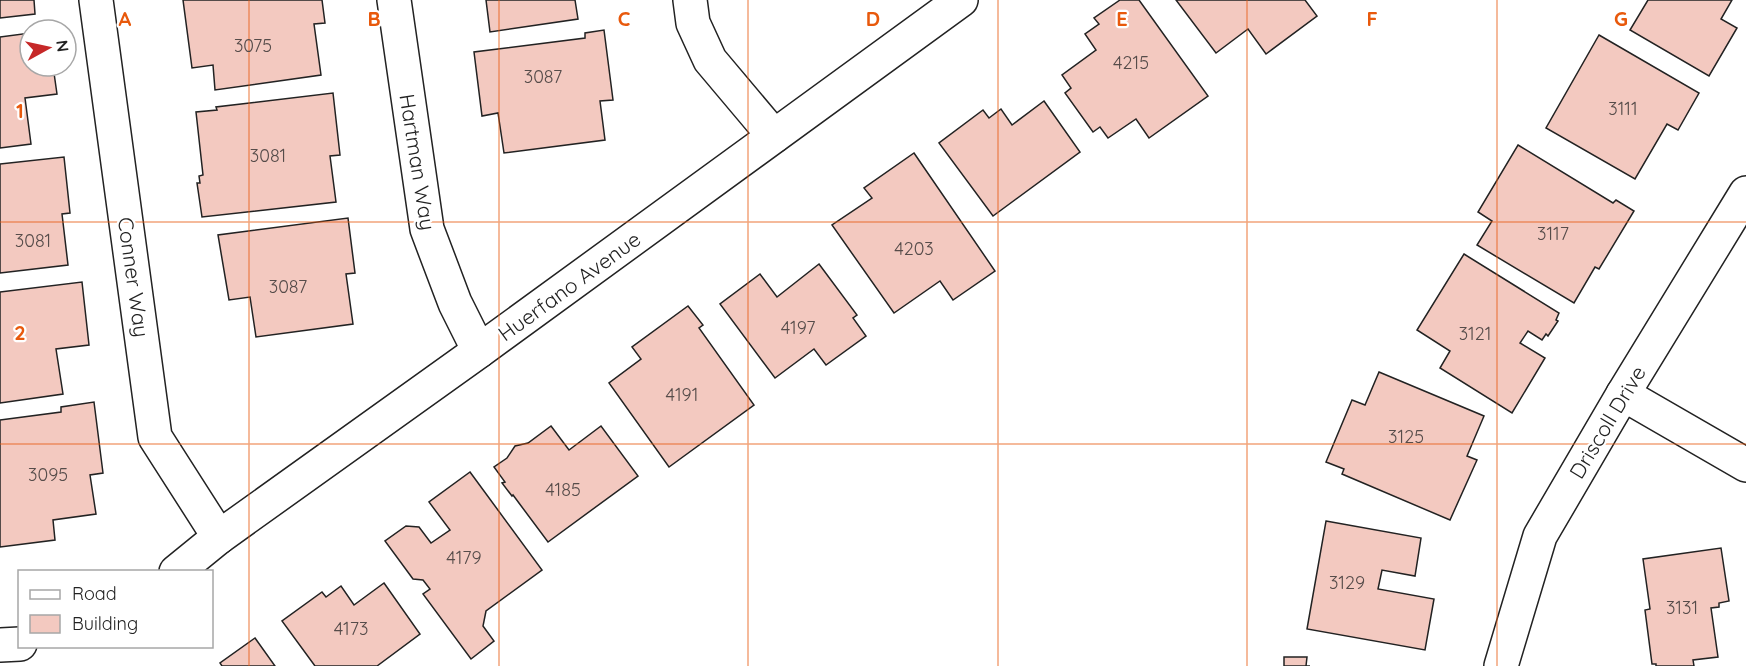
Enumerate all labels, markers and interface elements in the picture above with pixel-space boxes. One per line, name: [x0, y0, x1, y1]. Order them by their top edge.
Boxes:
text: A: [119, 6, 132, 31]
text: B: [367, 6, 381, 31]
text: C: [618, 6, 631, 31]
text: D: [866, 6, 880, 31]
text: E: [1116, 6, 1128, 31]
text: F: [1366, 6, 1378, 31]
text: G: [1614, 6, 1628, 31]
north arrow: [18, 18, 78, 78]
house number: 3075: [234, 34, 272, 57]
text: N: [52, 39, 74, 53]
house number: 4215: [1113, 51, 1149, 74]
house number: 3087: [524, 65, 562, 88]
street label: Hartman Way: [394, 92, 442, 232]
house number: 3111: [1608, 97, 1638, 120]
text: 1: [16, 98, 24, 123]
house number: 3081: [250, 144, 286, 167]
street label: Conner Way: [113, 215, 155, 339]
house number: 3117: [1537, 222, 1569, 245]
street label: Huerfano Avenue: [493, 226, 645, 346]
house number: 3081: [15, 229, 51, 252]
house number: 4203: [894, 237, 934, 260]
house number: 3087: [269, 275, 307, 298]
house number: 4197: [781, 316, 815, 339]
text: 2: [14, 320, 26, 345]
house number: 3121: [1459, 322, 1491, 345]
street label: Driscoll Drive: [1563, 361, 1651, 483]
house number: 4191: [666, 383, 698, 406]
house number: 3125: [1388, 425, 1424, 448]
house number: 3095: [28, 463, 68, 486]
house number: 4185: [545, 478, 581, 501]
house number: 4179: [446, 546, 482, 569]
legend: [18, 570, 213, 648]
house number: 3129: [1329, 571, 1365, 594]
text: Road: [72, 582, 117, 605]
house number: 3131: [1666, 596, 1698, 619]
text: Building: [72, 612, 138, 635]
house number: 4173: [334, 617, 368, 640]

